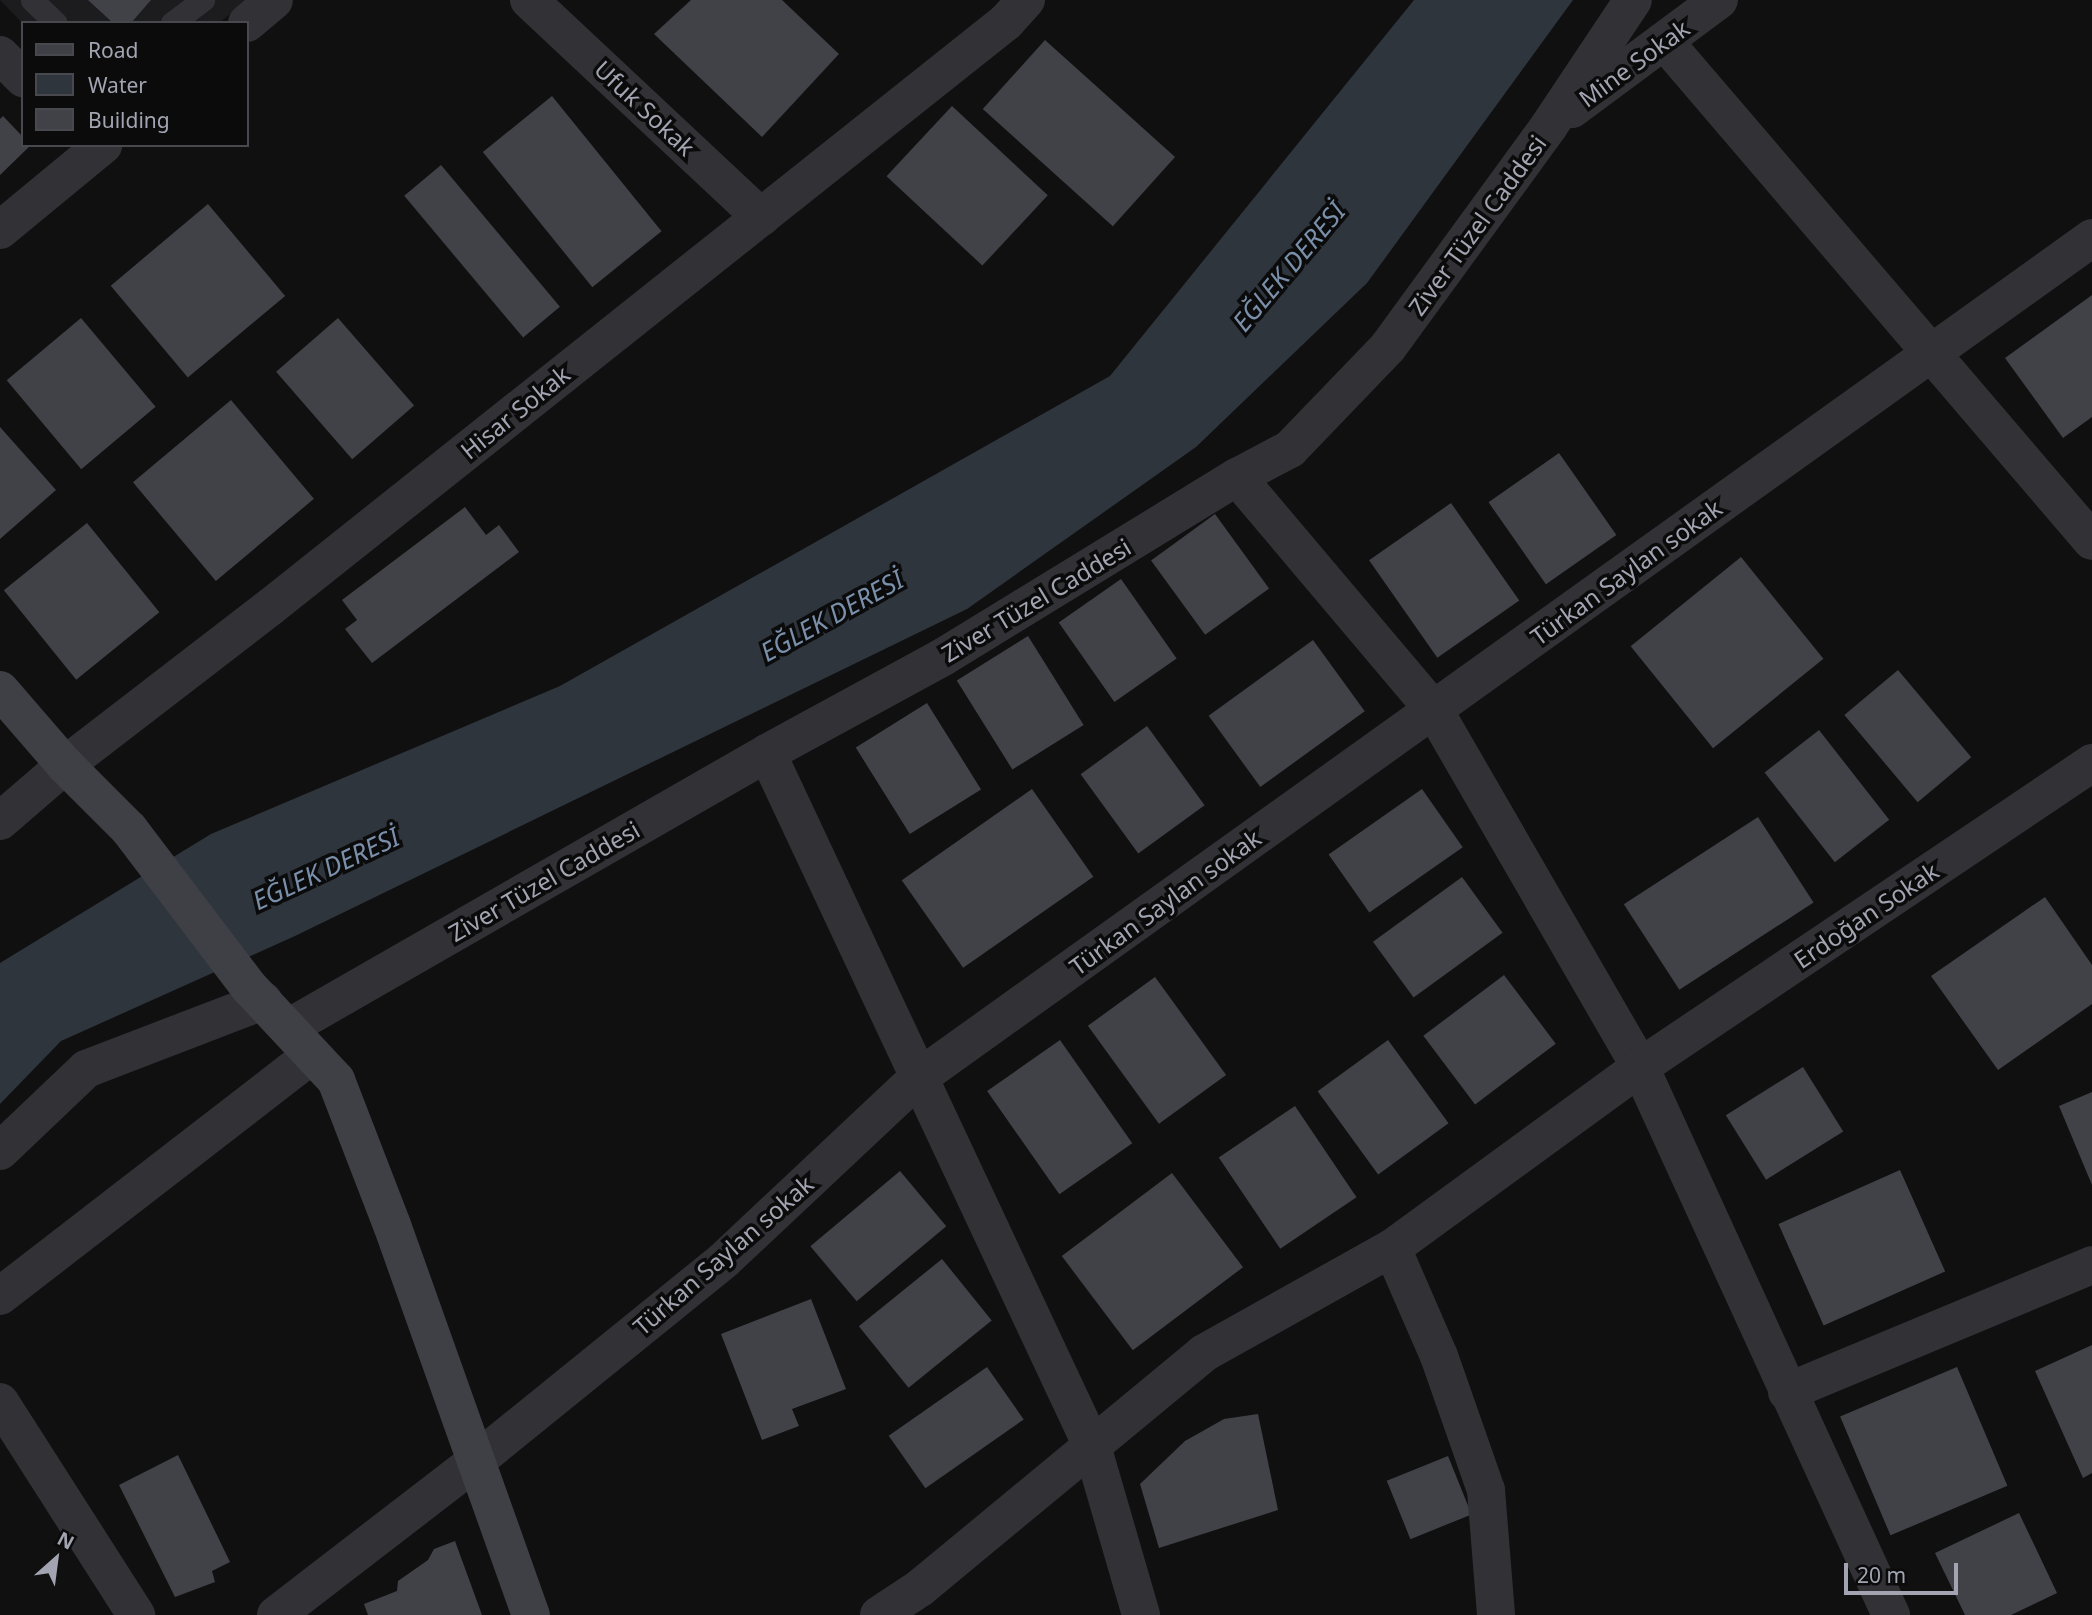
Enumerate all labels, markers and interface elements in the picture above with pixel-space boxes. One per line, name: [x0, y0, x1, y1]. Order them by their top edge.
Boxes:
street label: Mine Sokak: [1573, 13, 1695, 113]
legend: [21, 21, 248, 147]
text: Road: [88, 36, 138, 64]
street label: Ufuk Sokak: [589, 54, 701, 162]
text: Water: [88, 71, 147, 99]
text: Building: [88, 106, 170, 134]
street label: Ziver Tüzel Caddesi: [1402, 129, 1552, 321]
water label: EĞLEK DERESİ: [1226, 196, 1352, 338]
street label: Hisar Sokak: [455, 359, 575, 465]
street label: Türkan Saylan sokak: [1525, 493, 1727, 651]
street label: Ziver Tüzel Caddesi: [936, 532, 1136, 668]
water label: EĞLEK DERESİ: [755, 564, 909, 668]
street label: Ziver Tüzel Caddesi: [444, 815, 644, 947]
water label: EĞLEK DERESİ: [248, 821, 404, 917]
street label: Türkan Saylan sokak: [1064, 823, 1266, 981]
street label: Erdoğan Sokak: [1788, 856, 1944, 974]
street label: Türkan Saylan sokak: [627, 1169, 819, 1341]
north arrow: [21, 1524, 91, 1594]
text: N: [53, 1525, 79, 1556]
scale bar: [1847, 1548, 1961, 1592]
text: 20 m: [1857, 1561, 1906, 1589]

